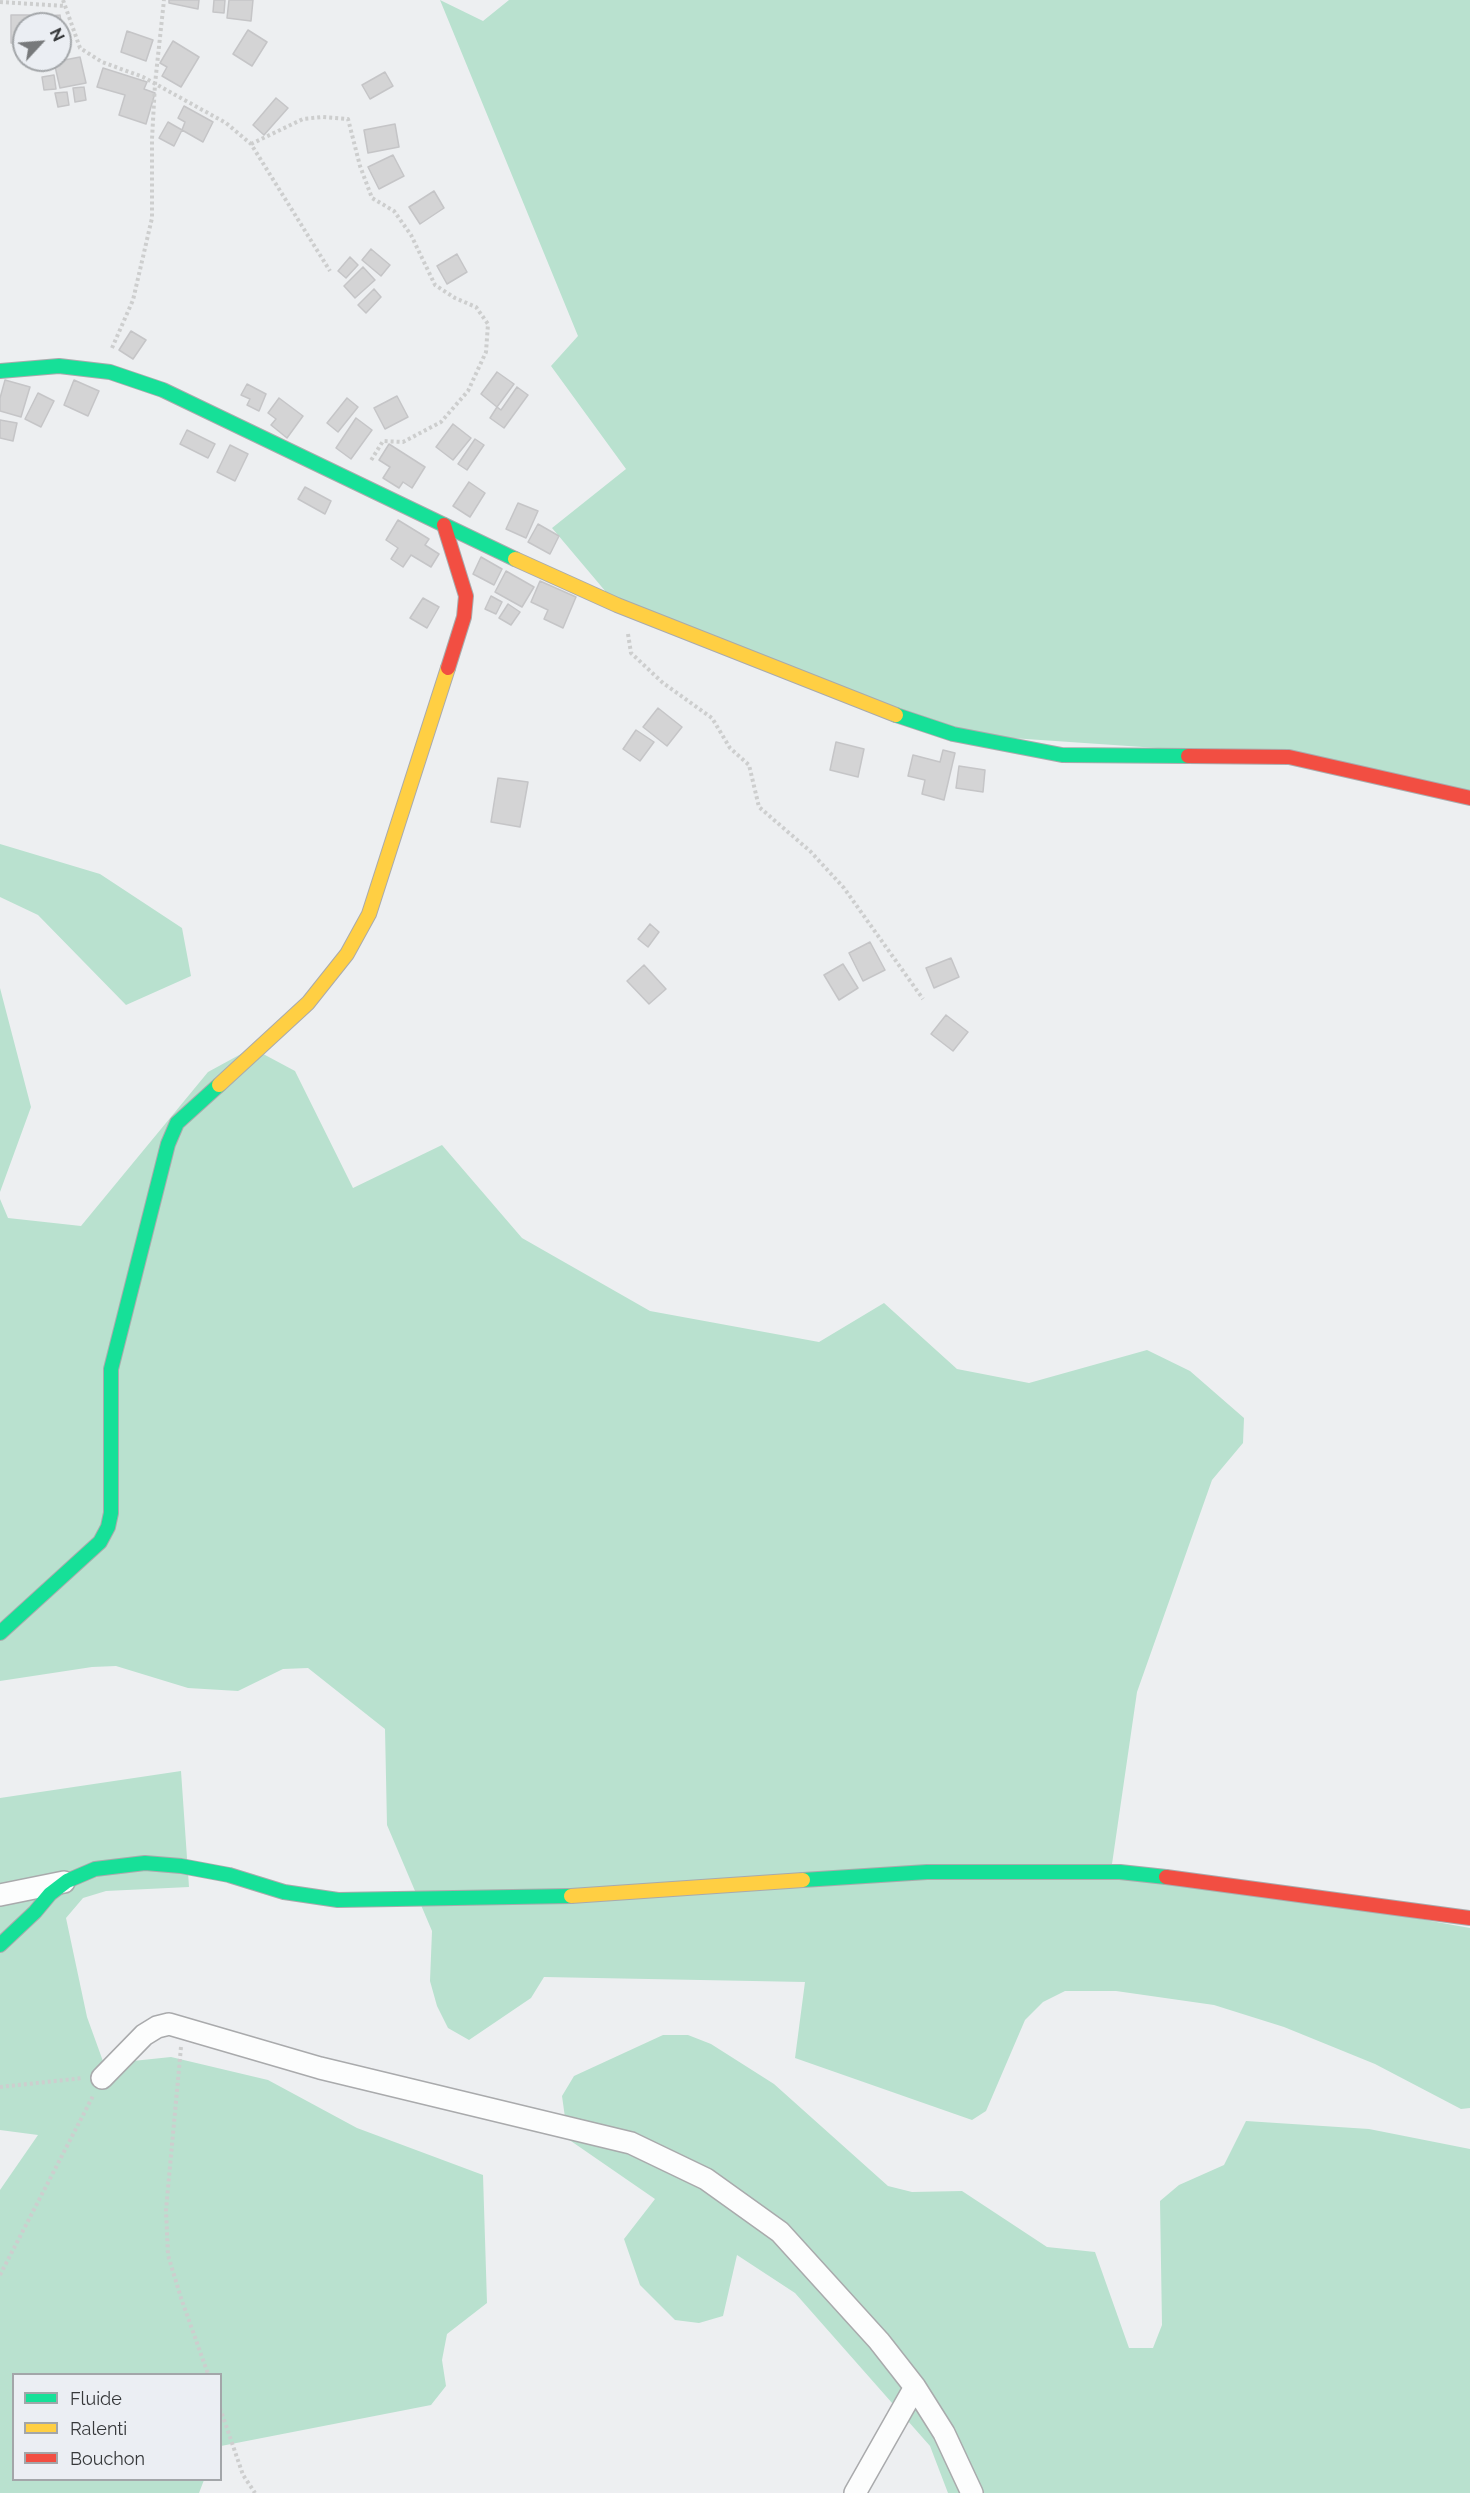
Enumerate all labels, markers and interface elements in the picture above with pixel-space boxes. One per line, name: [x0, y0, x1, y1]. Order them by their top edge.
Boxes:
north arrow: [12, 12, 72, 72]
text: N: [46, 25, 68, 44]
legend: [12, 2373, 222, 2481]
text: Fluide: [70, 2388, 122, 2409]
text: Ralenti: [70, 2418, 127, 2439]
text: Bouchon: [70, 2448, 145, 2469]

